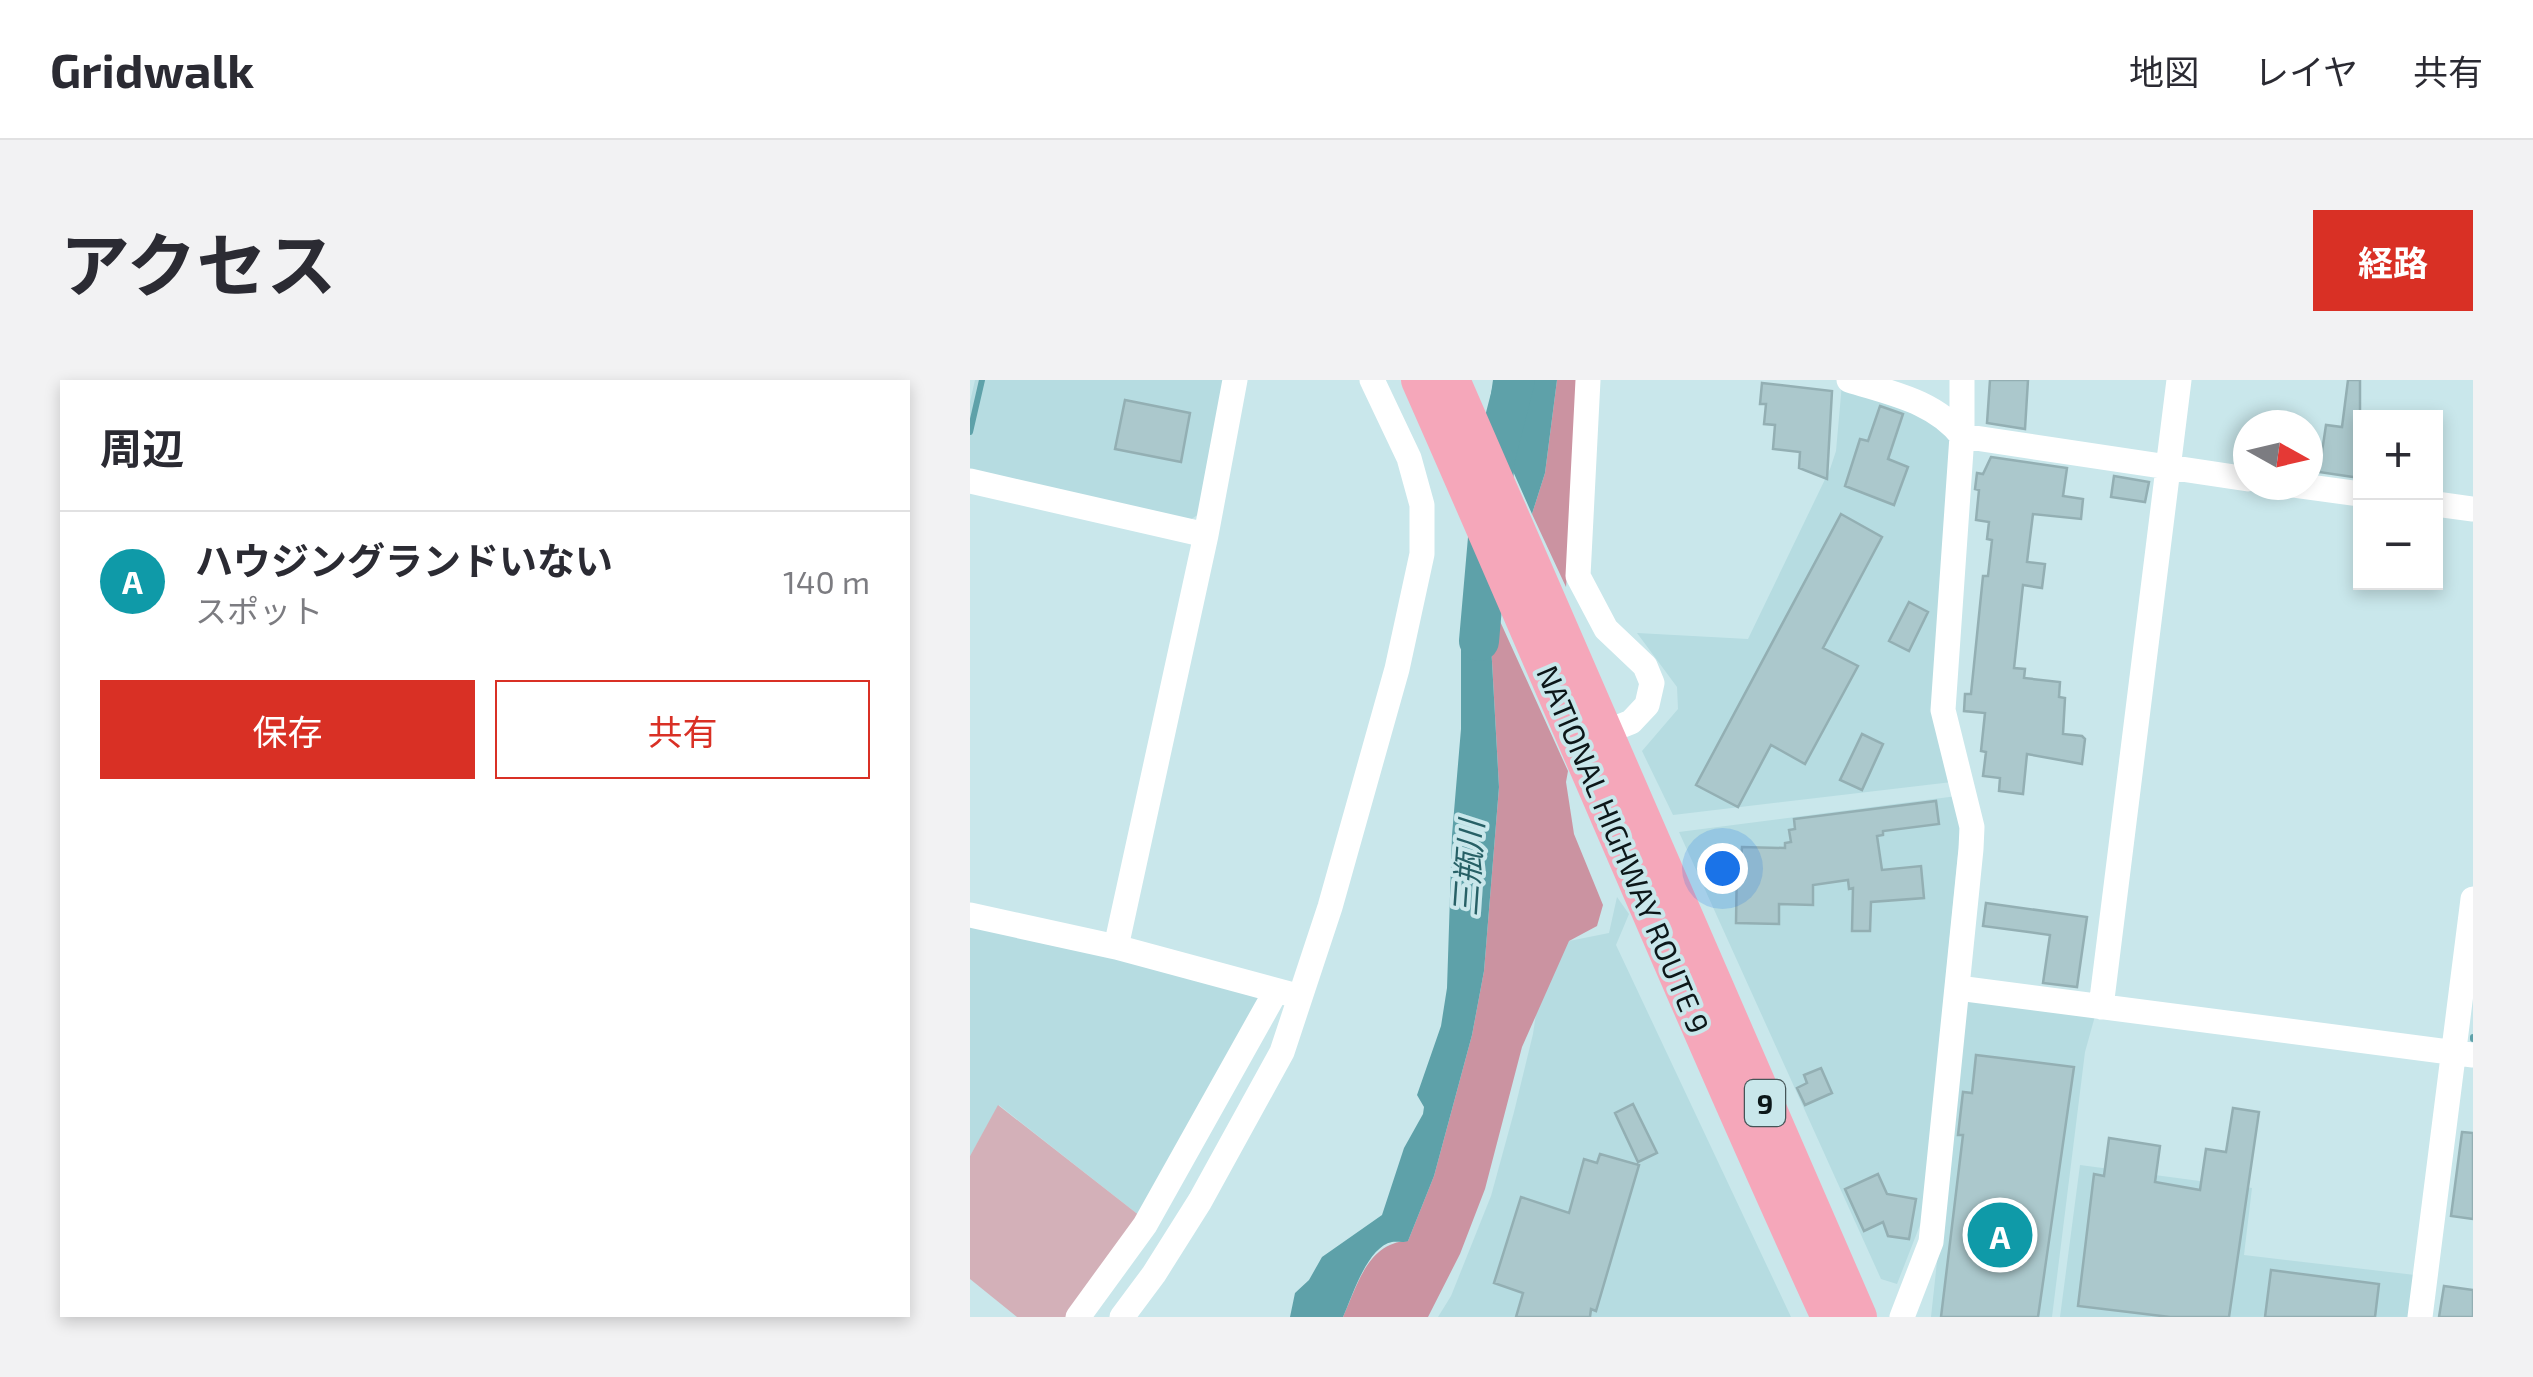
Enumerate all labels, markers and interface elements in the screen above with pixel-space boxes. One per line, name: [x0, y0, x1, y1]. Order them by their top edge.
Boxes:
text: Gridwalk: [50, 40, 254, 98]
text: 地図: [2129, 50, 2199, 92]
text: レイヤ: [2254, 50, 2358, 92]
text: 共有: [2413, 50, 2483, 92]
button: 経路: [2313, 210, 2473, 311]
text: アクセス: [60, 221, 337, 305]
north arrow: [2233, 410, 2323, 500]
map controls: [2353, 410, 2443, 590]
button: +: [2353, 410, 2443, 500]
text: 周辺: [100, 422, 184, 472]
button: −: [2353, 500, 2443, 590]
text: ハウジングランドいない: [195, 537, 613, 583]
text: A: [122, 562, 143, 600]
text: 140 m: [783, 562, 870, 600]
text: スポット: [195, 591, 323, 629]
street label: NATIONAL HIGHWAY ROUTE 9: [1530, 660, 1718, 1038]
button: 保存: [100, 680, 475, 779]
button: 共有: [495, 680, 870, 779]
water label: 三瓶川: [1445, 816, 1490, 917]
your location: [1697, 843, 1748, 894]
road number: 9: [1745, 1080, 1785, 1126]
pin: A: [1968, 1198, 2032, 1272]

